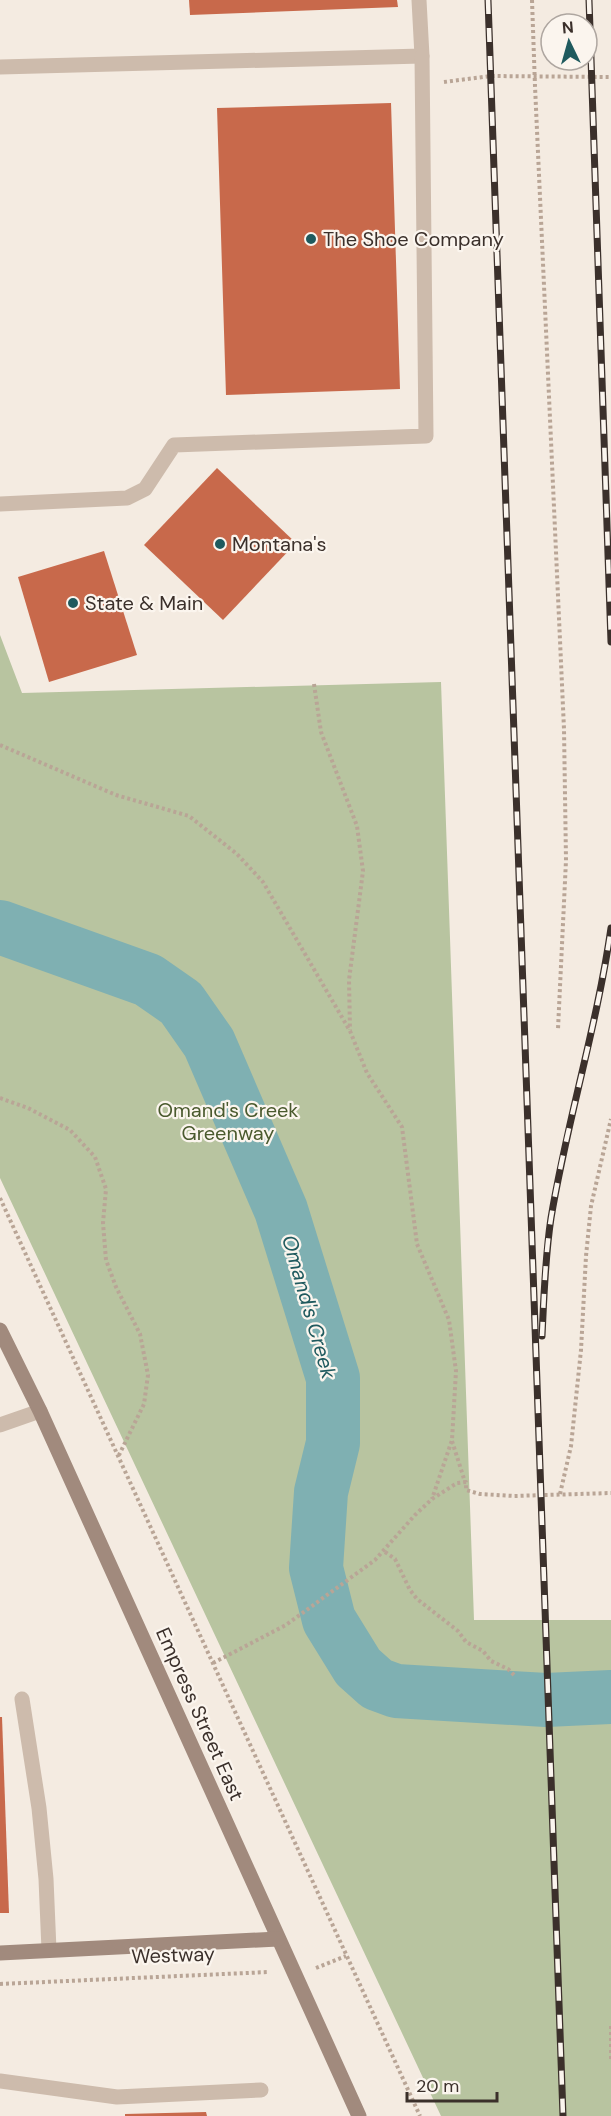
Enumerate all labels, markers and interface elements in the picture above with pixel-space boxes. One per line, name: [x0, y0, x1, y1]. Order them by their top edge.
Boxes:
north arrow: [539, 12, 599, 72]
text: N: [561, 17, 574, 39]
place label: The Shoe Company: [323, 226, 504, 252]
marker: The Shoe Company: [304, 232, 318, 246]
place label: Montana's: [232, 531, 326, 557]
marker: Montana's: [213, 537, 227, 551]
place label: State & Main: [85, 590, 203, 616]
marker: State & Main: [66, 596, 80, 610]
park label: Omand's Creek Greenway: [158, 1097, 298, 1146]
water label: Omand's Creek: [275, 1232, 343, 1383]
street label: Empress Street East: [150, 1623, 250, 1805]
street label: Westway: [131, 1941, 215, 1969]
scale bar: [407, 2065, 497, 2103]
text: 20 m: [416, 2074, 459, 2098]

